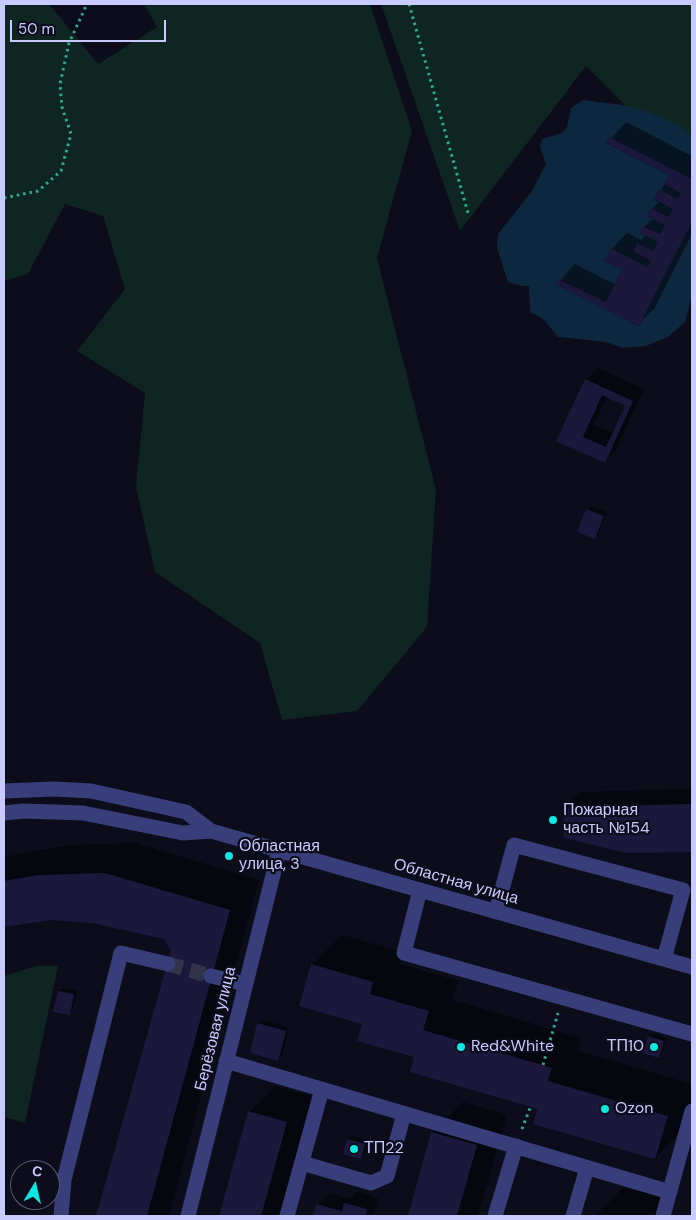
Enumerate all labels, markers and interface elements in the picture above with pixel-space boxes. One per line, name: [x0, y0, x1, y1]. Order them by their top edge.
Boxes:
scale bar: [12, 10, 169, 42]
text: 50 m: [18, 19, 55, 39]
place label: Пожарная часть №154: [563, 801, 650, 839]
marker: Пожарная часть №154: [547, 814, 559, 826]
place label: Областная улица, 3: [239, 837, 320, 875]
marker: Областная улица, 3: [223, 850, 235, 862]
street label: Областная улица: [391, 855, 521, 909]
street label: Берёзовая улица: [191, 965, 241, 1093]
place label: Red&White: [471, 1037, 554, 1057]
place label: ТП10: [607, 1037, 644, 1057]
marker: Red&White: [455, 1041, 467, 1053]
marker: ТП10: [648, 1041, 660, 1053]
place label: Ozon: [615, 1099, 653, 1119]
marker: Ozon: [599, 1103, 611, 1115]
place label: ТП22: [364, 1139, 404, 1159]
marker: ТП22: [348, 1143, 360, 1155]
north arrow: [10, 1160, 60, 1210]
text: С: [31, 1161, 44, 1181]

